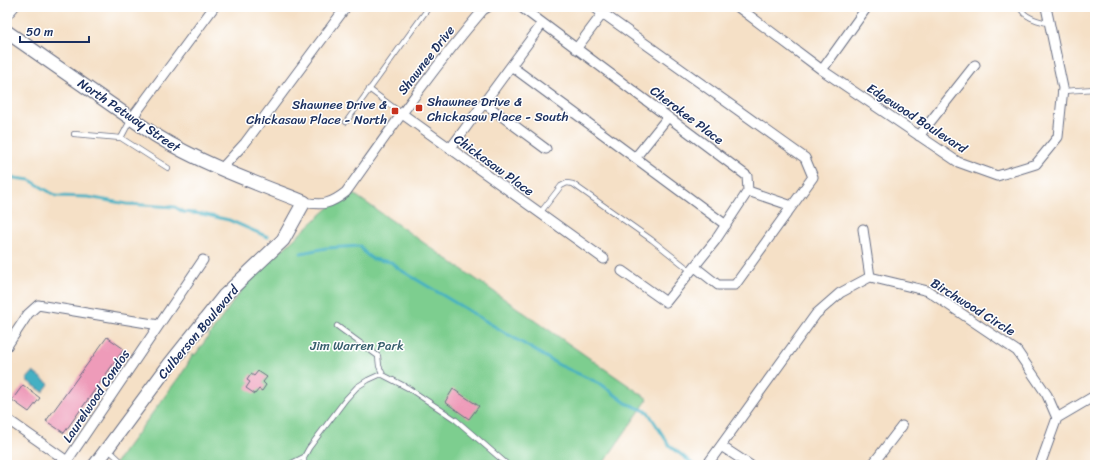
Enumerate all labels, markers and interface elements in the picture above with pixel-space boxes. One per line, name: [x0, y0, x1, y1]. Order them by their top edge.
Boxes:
scale bar: [20, 18, 89, 44]
street label: Shawnee Drive: [391, 20, 461, 100]
text: 50 m: [26, 21, 53, 43]
street label: North Petway Street: [73, 72, 186, 159]
street label: Edgewood Boulevard: [862, 77, 973, 160]
street label: Cherokee Place: [645, 79, 729, 151]
place label: Shawnee Drive & Chickasaw Place - South: [427, 90, 569, 128]
place label: Shawnee Drive & Chickasaw Place - North: [246, 93, 387, 131]
marker: Shawnee Drive & Chickasaw Place - South: [414, 103, 424, 113]
marker: Shawnee Drive & Chickasaw Place - North: [390, 106, 400, 116]
street label: Chickasaw Place: [449, 128, 539, 202]
street label: Birchwood Circle: [926, 272, 1020, 343]
street label: Culberson Boulevard: [152, 279, 245, 384]
park label: Jim Warren Park: [309, 334, 404, 357]
street label: Laurelwood Condos: [56, 344, 136, 447]

